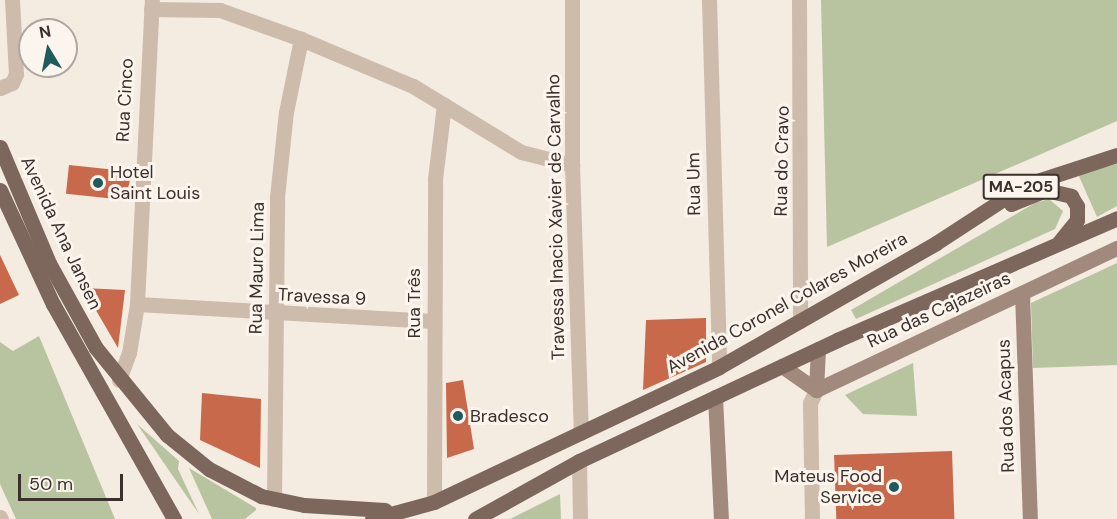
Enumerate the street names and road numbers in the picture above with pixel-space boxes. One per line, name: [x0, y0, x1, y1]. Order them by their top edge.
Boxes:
street label: Rua Cinco: [112, 57, 138, 143]
street label: Travessa Inacio Xavier de Carvalho: [543, 74, 569, 360]
street label: Rua do Cravo: [770, 105, 794, 217]
street label: Rua Um: [683, 152, 705, 216]
street label: Avenida Ana Jansen: [16, 153, 106, 313]
road number: MA-205: [982, 174, 1060, 200]
street label: Rua Mauro Lima: [245, 202, 269, 334]
street label: Avenida Coronel Colares Moreira: [663, 228, 911, 378]
street label: Rua das Cajazeiras: [864, 267, 1014, 353]
street label: Rua Três: [403, 268, 425, 338]
street label: Travessa 9: [277, 284, 367, 310]
street label: Rua dos Acapus: [993, 339, 1019, 473]

